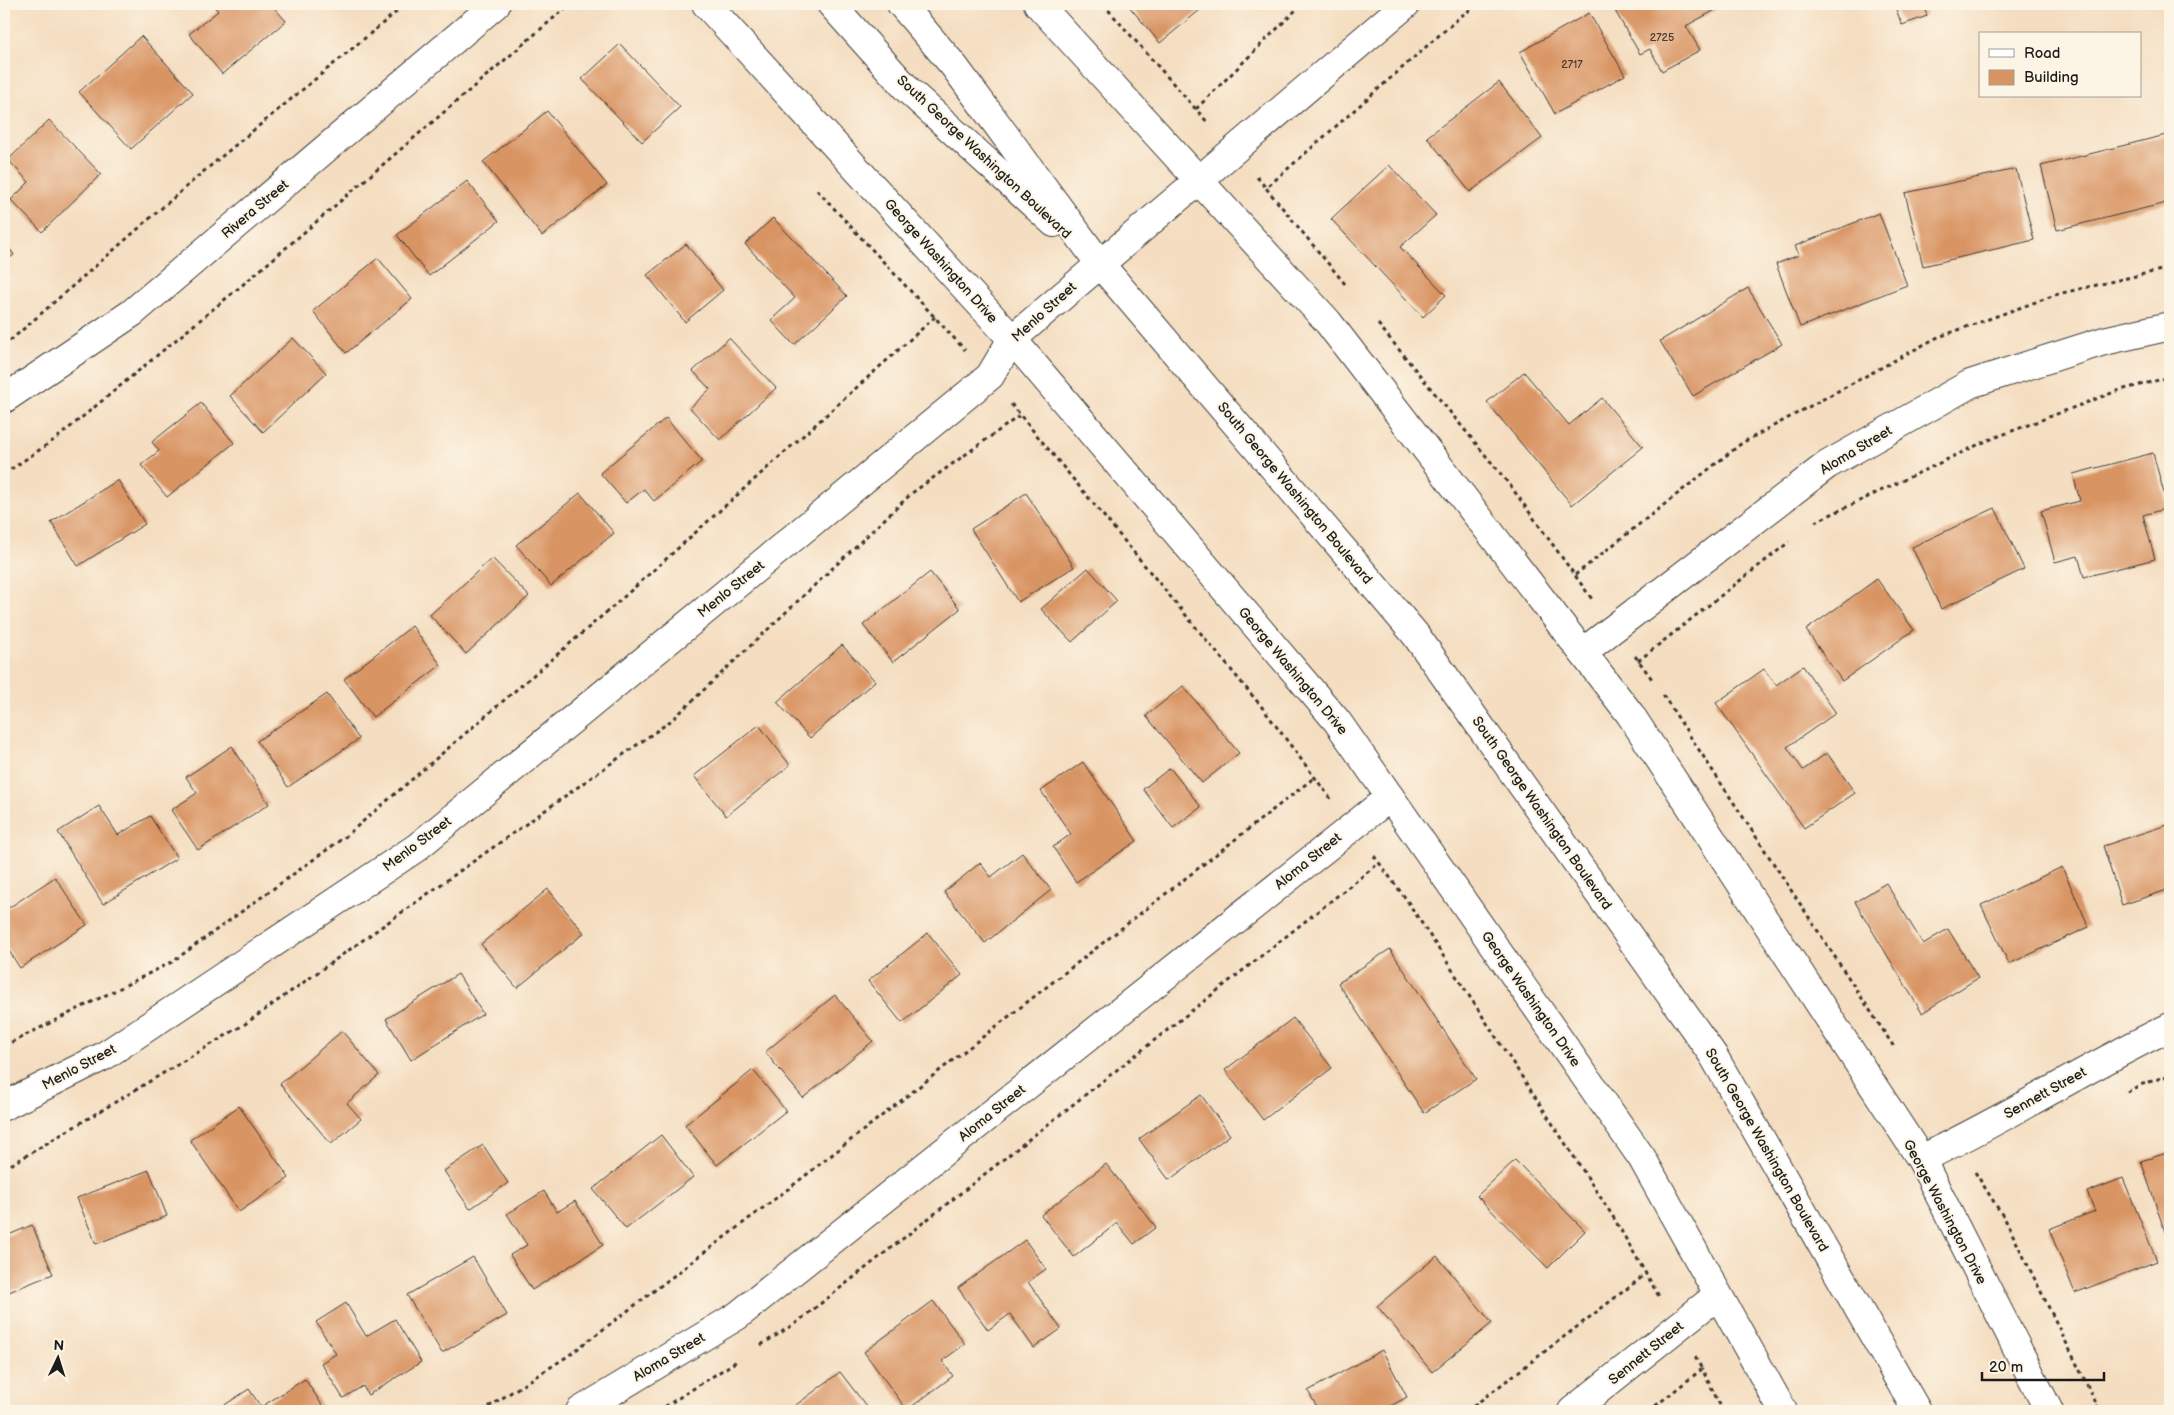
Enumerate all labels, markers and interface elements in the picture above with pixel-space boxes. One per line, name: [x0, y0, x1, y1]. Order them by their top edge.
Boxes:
house number: 2725: [1650, 31, 1674, 44]
legend: [1979, 32, 2142, 98]
text: Road: [2024, 44, 2060, 63]
house number: 2717: [1561, 58, 1583, 71]
text: Building: [2024, 68, 2079, 87]
street label: South George Washington Boulevard: [893, 72, 1075, 242]
street label: Rivera Street: [218, 176, 293, 242]
street label: George Washington Drive: [881, 195, 1001, 327]
street label: Menlo Street: [1008, 278, 1080, 345]
street label: South George Washington Boulevard: [1214, 399, 1376, 587]
street label: Aloma Street: [1817, 422, 1896, 478]
street label: Menlo Street: [694, 556, 768, 621]
street label: George Washington Drive: [1235, 604, 1351, 738]
street label: South George Washington Boulevard: [1468, 713, 1616, 913]
street label: Menlo Street: [379, 812, 455, 875]
street label: Aloma Street: [1271, 828, 1345, 893]
street label: George Washington Drive: [1478, 928, 1584, 1070]
street label: Menlo Street: [39, 1040, 119, 1094]
street label: South George Washington Boulevard: [1702, 1045, 1832, 1255]
street label: Sennett Street: [2001, 1063, 2090, 1123]
street label: Aloma Street: [955, 1080, 1029, 1145]
street label: George Washington Drive: [1900, 1137, 1990, 1287]
street label: Sennett Street: [1605, 1317, 1687, 1388]
street label: Aloma Street: [630, 1329, 709, 1385]
north arrow: [32, 1332, 82, 1382]
text: N: [53, 1337, 65, 1354]
scale bar: [1982, 1350, 2104, 1382]
text: 20 m: [1989, 1358, 2023, 1377]

